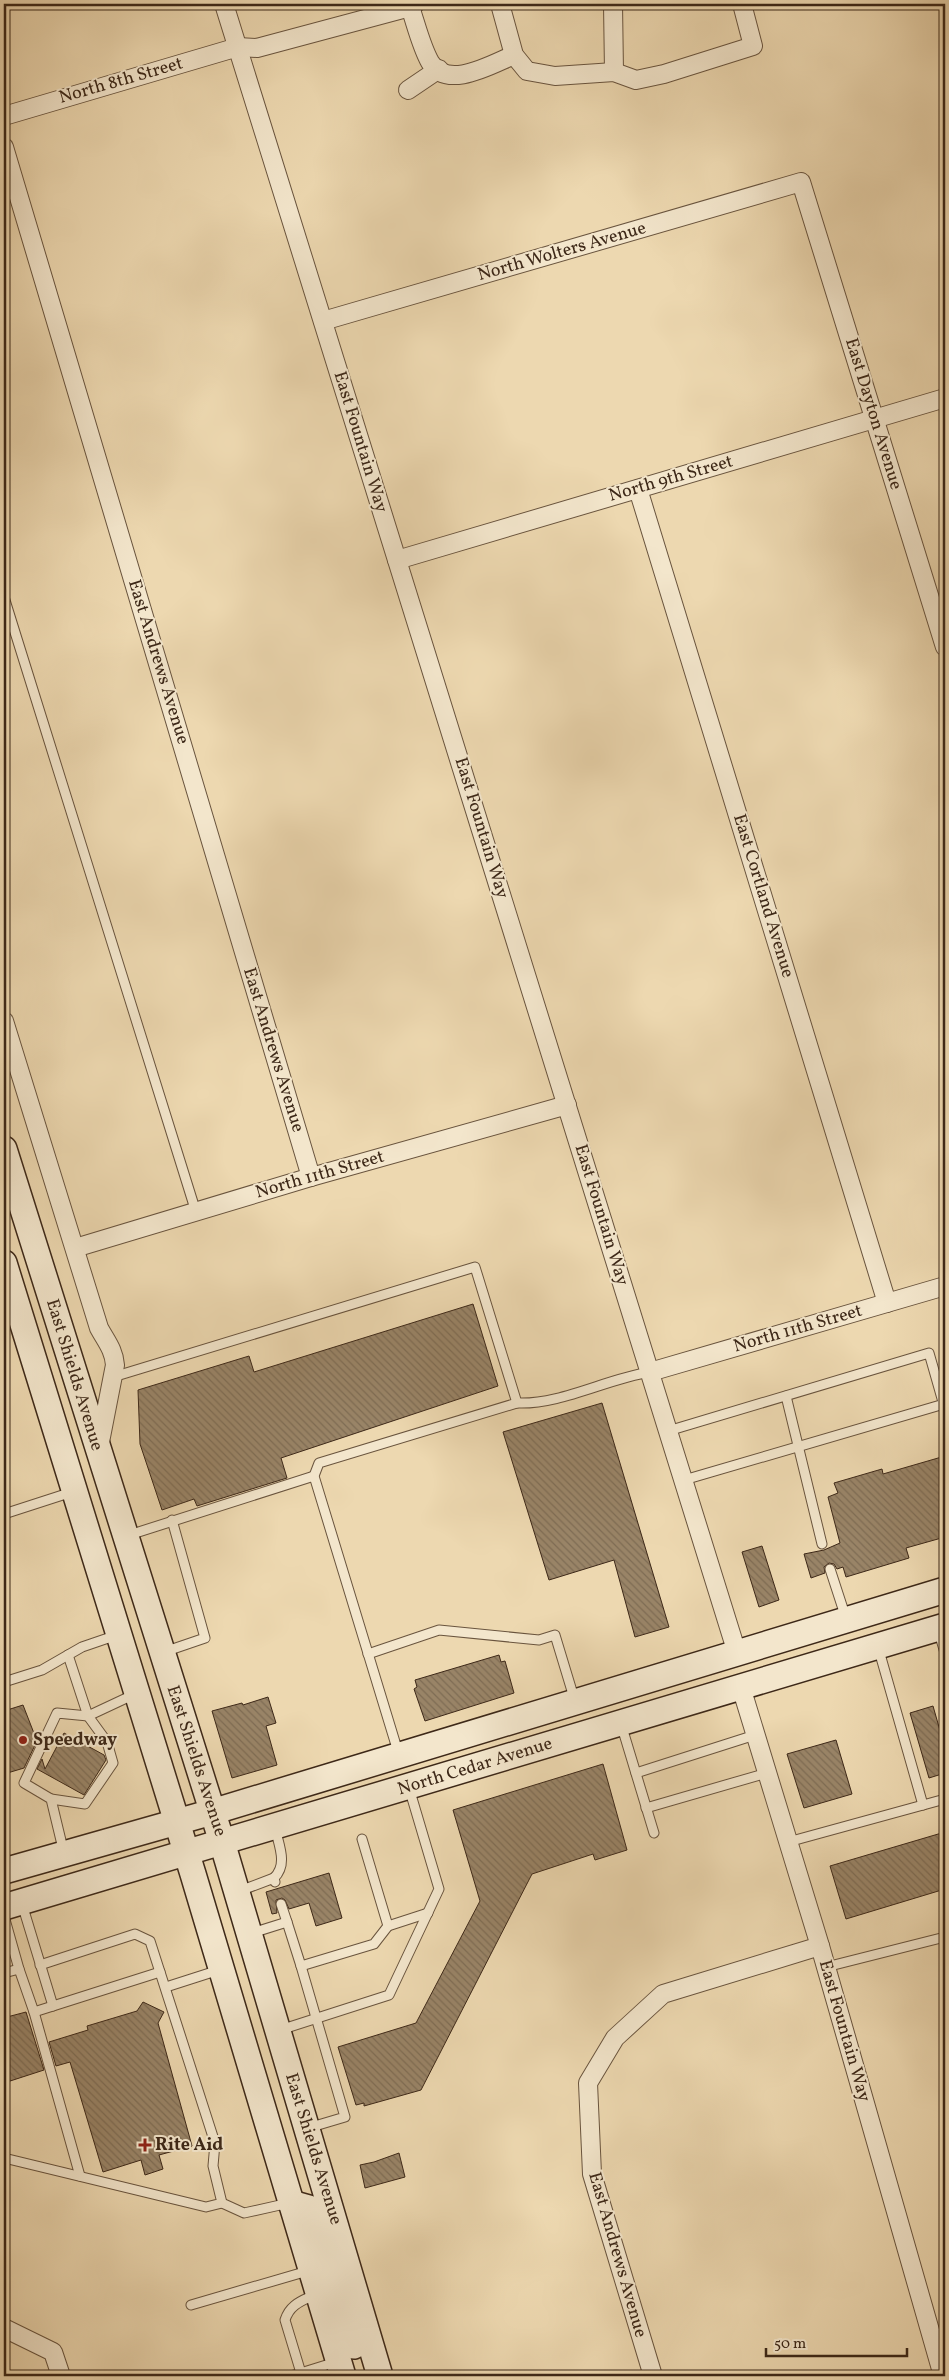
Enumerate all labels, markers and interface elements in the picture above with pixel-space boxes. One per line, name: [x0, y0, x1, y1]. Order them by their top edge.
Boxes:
street label: North 8th Street: [56, 51, 186, 111]
street label: North Wolters Avenue: [475, 216, 649, 288]
street label: East Dayton Avenue: [838, 335, 908, 493]
street label: East Fountain Way: [327, 368, 393, 516]
street label: North 9th Street: [606, 449, 736, 509]
street label: East Andrews Avenue: [121, 577, 195, 747]
street label: East Fountain Way: [448, 754, 514, 902]
street label: East Cortland Avenue: [726, 811, 800, 981]
street label: East Andrews Avenue: [236, 965, 310, 1135]
street label: East Fountain Way: [568, 1141, 634, 1289]
street label: North 11th Street: [253, 1145, 387, 1205]
street label: East Shields Avenue: [39, 1296, 109, 1454]
street label: North 11th Street: [731, 1299, 865, 1359]
street label: East Shields Avenue: [160, 1682, 232, 1840]
place label: Speedway: [33, 1728, 117, 1753]
street label: North Cedar Avenue: [395, 1732, 555, 1802]
marker: Speedway: [17, 1734, 29, 1746]
street label: East Fountain Way: [812, 1957, 876, 2105]
street label: East Shields Avenue: [278, 2070, 348, 2228]
place label: Rite Aid: [155, 2133, 223, 2158]
marker: Rite Aid: [139, 2139, 151, 2151]
street label: East Andrews Avenue: [581, 2169, 653, 2341]
scale bar: [766, 2325, 908, 2357]
text: 50 m: [774, 2334, 806, 2355]

